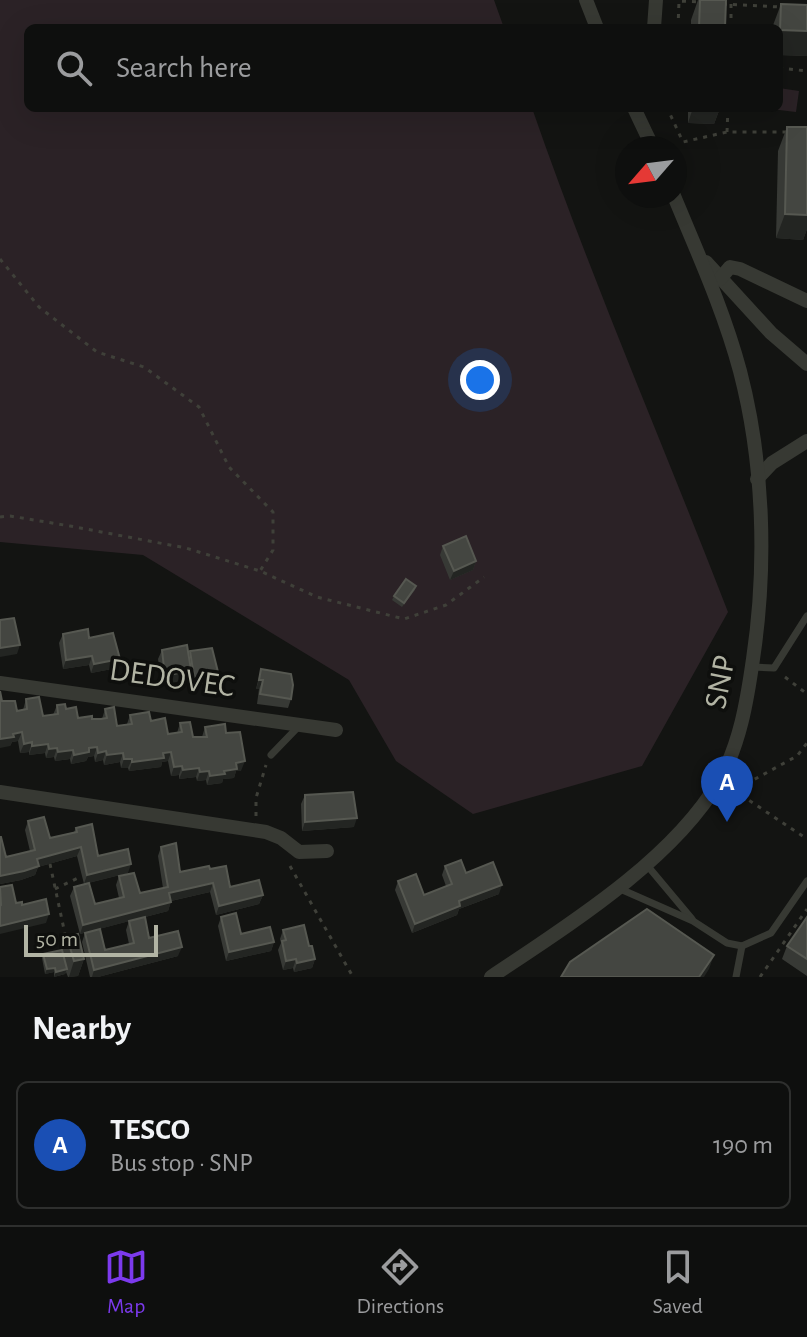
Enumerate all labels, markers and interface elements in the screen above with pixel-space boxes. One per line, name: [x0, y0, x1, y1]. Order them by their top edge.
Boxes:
search box: [24, 24, 783, 112]
icon: search: [52, 46, 96, 90]
text: Search here: [116, 53, 252, 83]
north arrow: [615, 136, 687, 208]
your location: [460, 360, 500, 400]
street label: DEDOVEC: [107, 653, 237, 703]
street label: SNP: [699, 653, 741, 711]
pin: A: [701, 756, 753, 822]
scale bar: [24, 921, 158, 957]
text: 50 m: [36, 928, 78, 950]
text: Nearby: [32, 1012, 131, 1046]
text: TESCO: [110, 1115, 190, 1145]
text: A: [52, 1132, 68, 1158]
text: 190 m: [713, 1132, 773, 1158]
text: Bus stop · SNP: [110, 1150, 253, 1176]
tab: Map: [104, 1245, 148, 1319]
tab: Directions: [356, 1245, 444, 1319]
tab: Saved: [652, 1245, 703, 1319]

